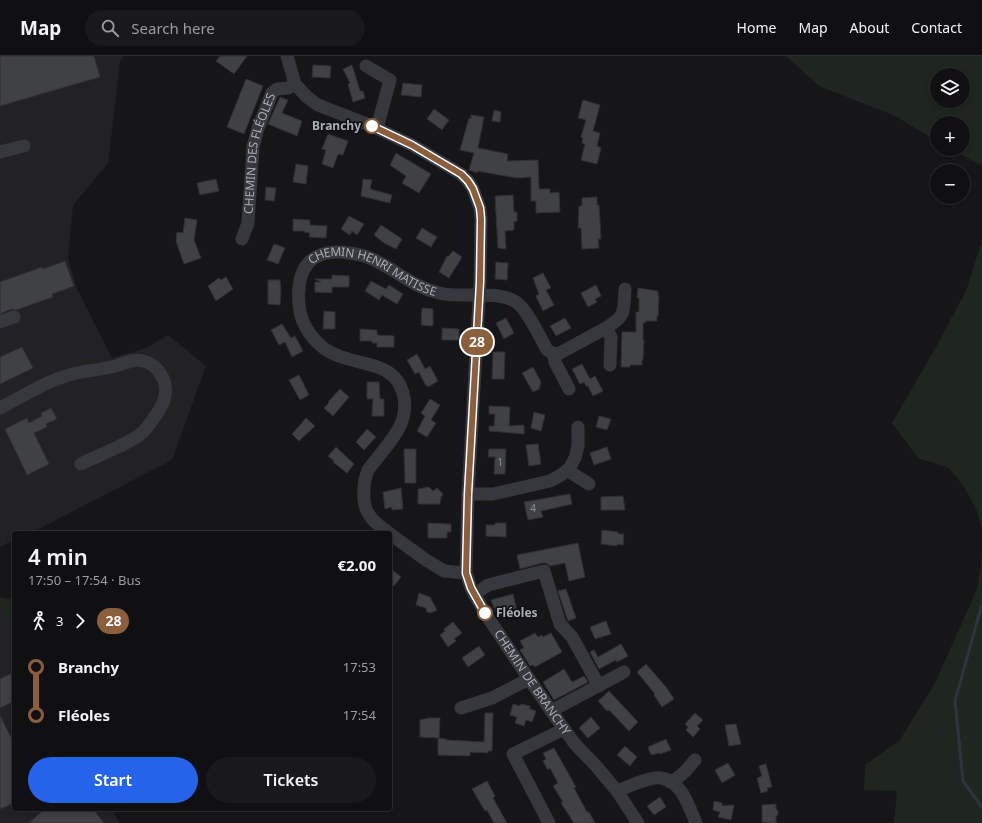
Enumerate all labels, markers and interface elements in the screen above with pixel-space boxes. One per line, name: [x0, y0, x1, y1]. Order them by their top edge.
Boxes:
search box: [85, 10, 365, 46]
text: Map: [20, 15, 61, 41]
icon: search: [99, 17, 121, 39]
text: Search here: [131, 18, 215, 38]
text: Home: [737, 18, 776, 37]
text: Map: [798, 18, 828, 37]
text: About: [850, 18, 889, 37]
text: Contact: [911, 18, 962, 37]
map controls: [930, 68, 970, 204]
button: layers: [930, 68, 970, 108]
street label: CHEMIN DES FLÉOLES: [240, 90, 279, 215]
button: +: [930, 116, 970, 156]
place label: Branchy: [312, 117, 361, 134]
marker: Branchy: [364, 118, 380, 134]
button: −: [930, 164, 970, 204]
street label: CHEMIN HENRI MATISSE: [304, 243, 439, 300]
line badge: 28: [459, 329, 495, 355]
text: 28: [469, 332, 485, 351]
house number: 1: [497, 455, 503, 469]
house number: 4: [530, 501, 536, 515]
text: 4 min: [28, 541, 88, 571]
text: €2.00: [337, 555, 376, 575]
text: 17:50 – 17:54 · Bus: [28, 571, 141, 589]
place label: Fléoles: [496, 604, 538, 621]
marker: Fléoles: [477, 605, 493, 621]
icon: walk: [28, 610, 50, 632]
icon: forward: [69, 610, 91, 632]
text: 28: [105, 611, 121, 630]
text: 3: [56, 612, 63, 630]
street label: CHEMIN DE BRANCHY: [490, 626, 575, 739]
text: Branchy: [58, 657, 119, 677]
text: 17:53: [343, 658, 376, 676]
text: Fléoles: [58, 705, 110, 725]
text: 17:54: [343, 706, 376, 724]
button: Start: [28, 757, 198, 803]
button: Tickets: [206, 757, 376, 803]

